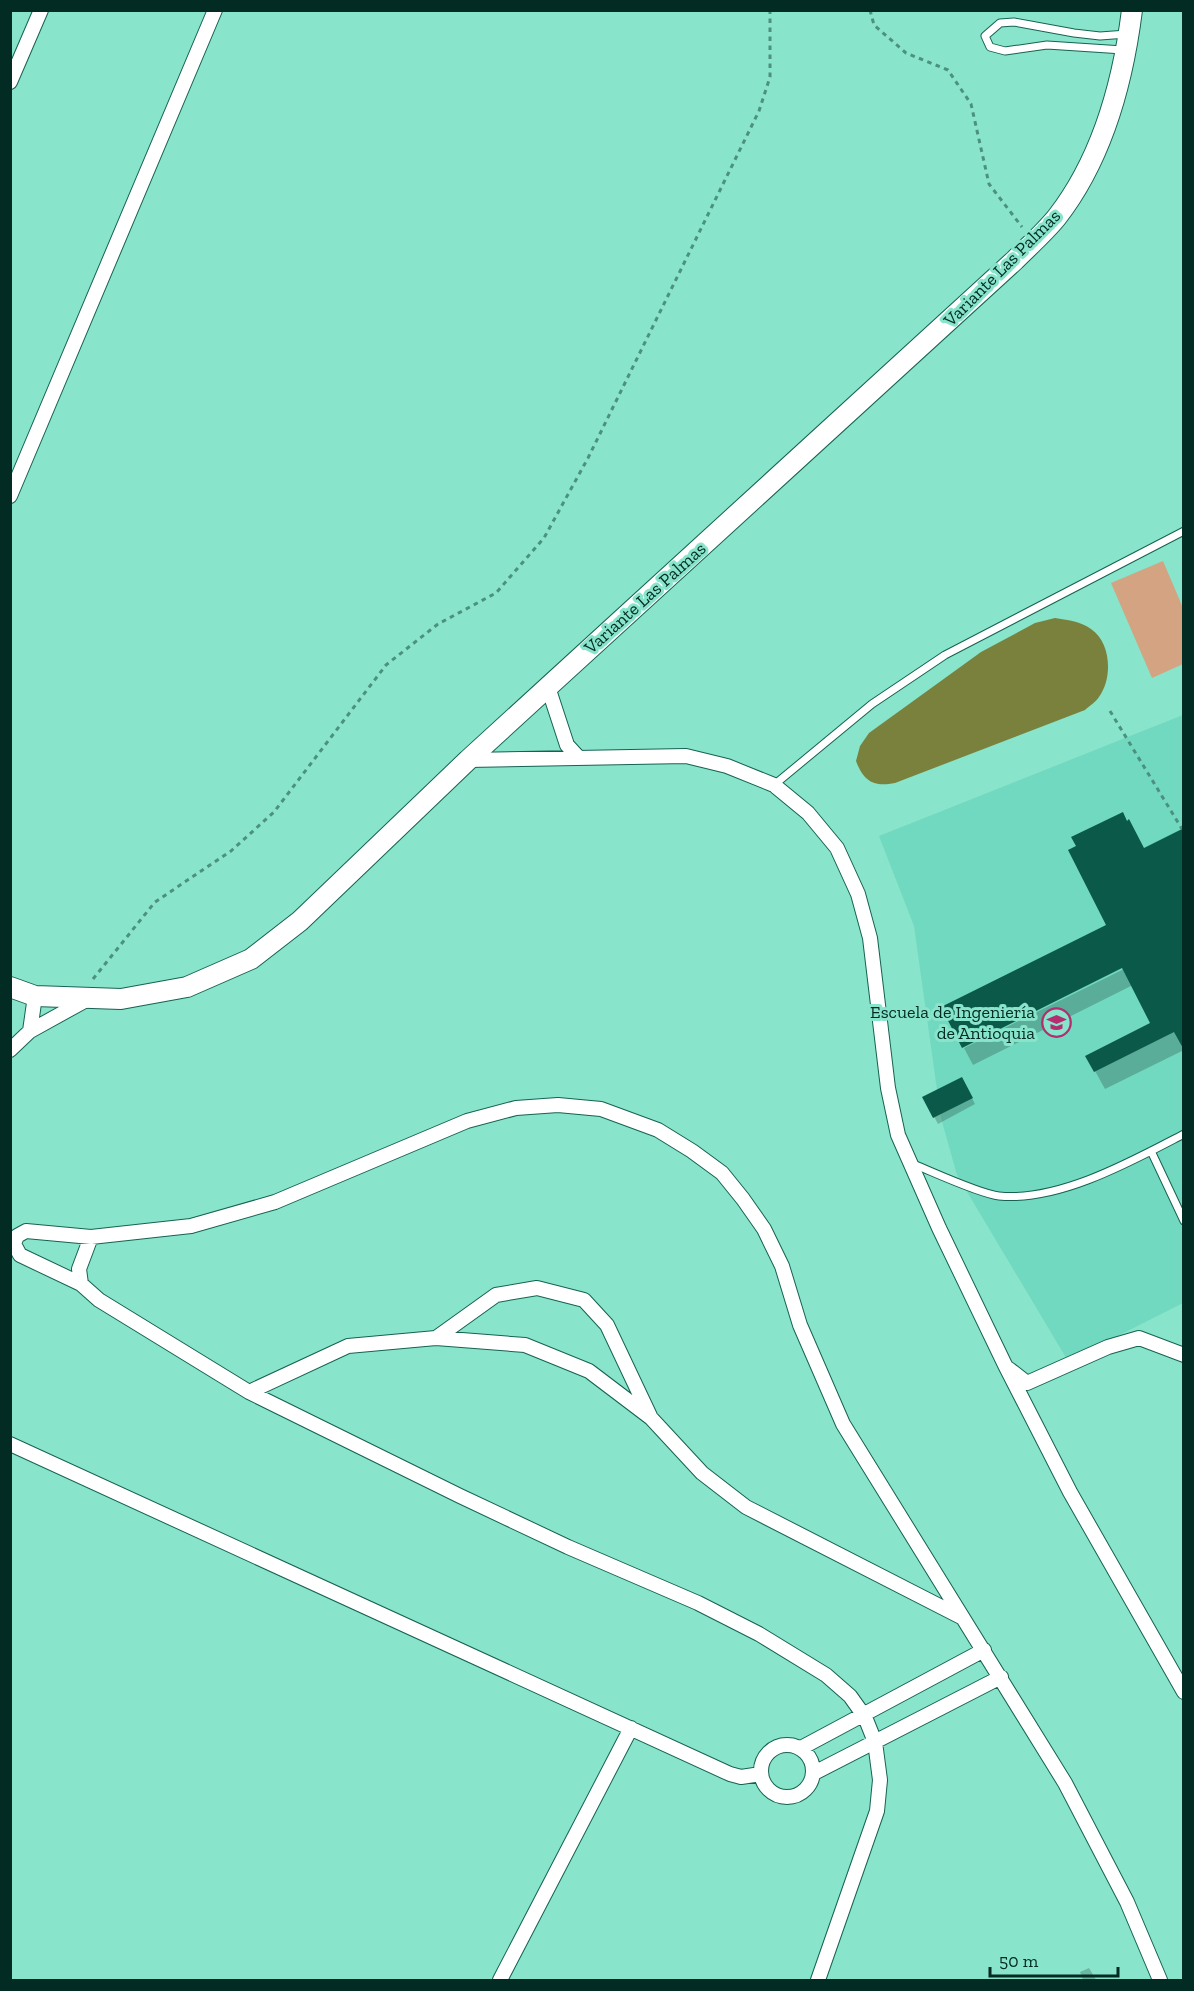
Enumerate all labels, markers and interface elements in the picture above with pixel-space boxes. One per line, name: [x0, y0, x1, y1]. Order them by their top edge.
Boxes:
street label: Variante Las Palmas: [938, 205, 1065, 332]
street label: Variante Las Palmas: [579, 537, 711, 659]
place label: Escuela de Ingeniería de Antioquia: [870, 1001, 1035, 1044]
school or university icon: Escuela de Ingeniería de Antioquia: [1040, 1006, 1072, 1038]
scale bar: [990, 1940, 1118, 1978]
text: 50 m: [999, 1950, 1039, 1972]

